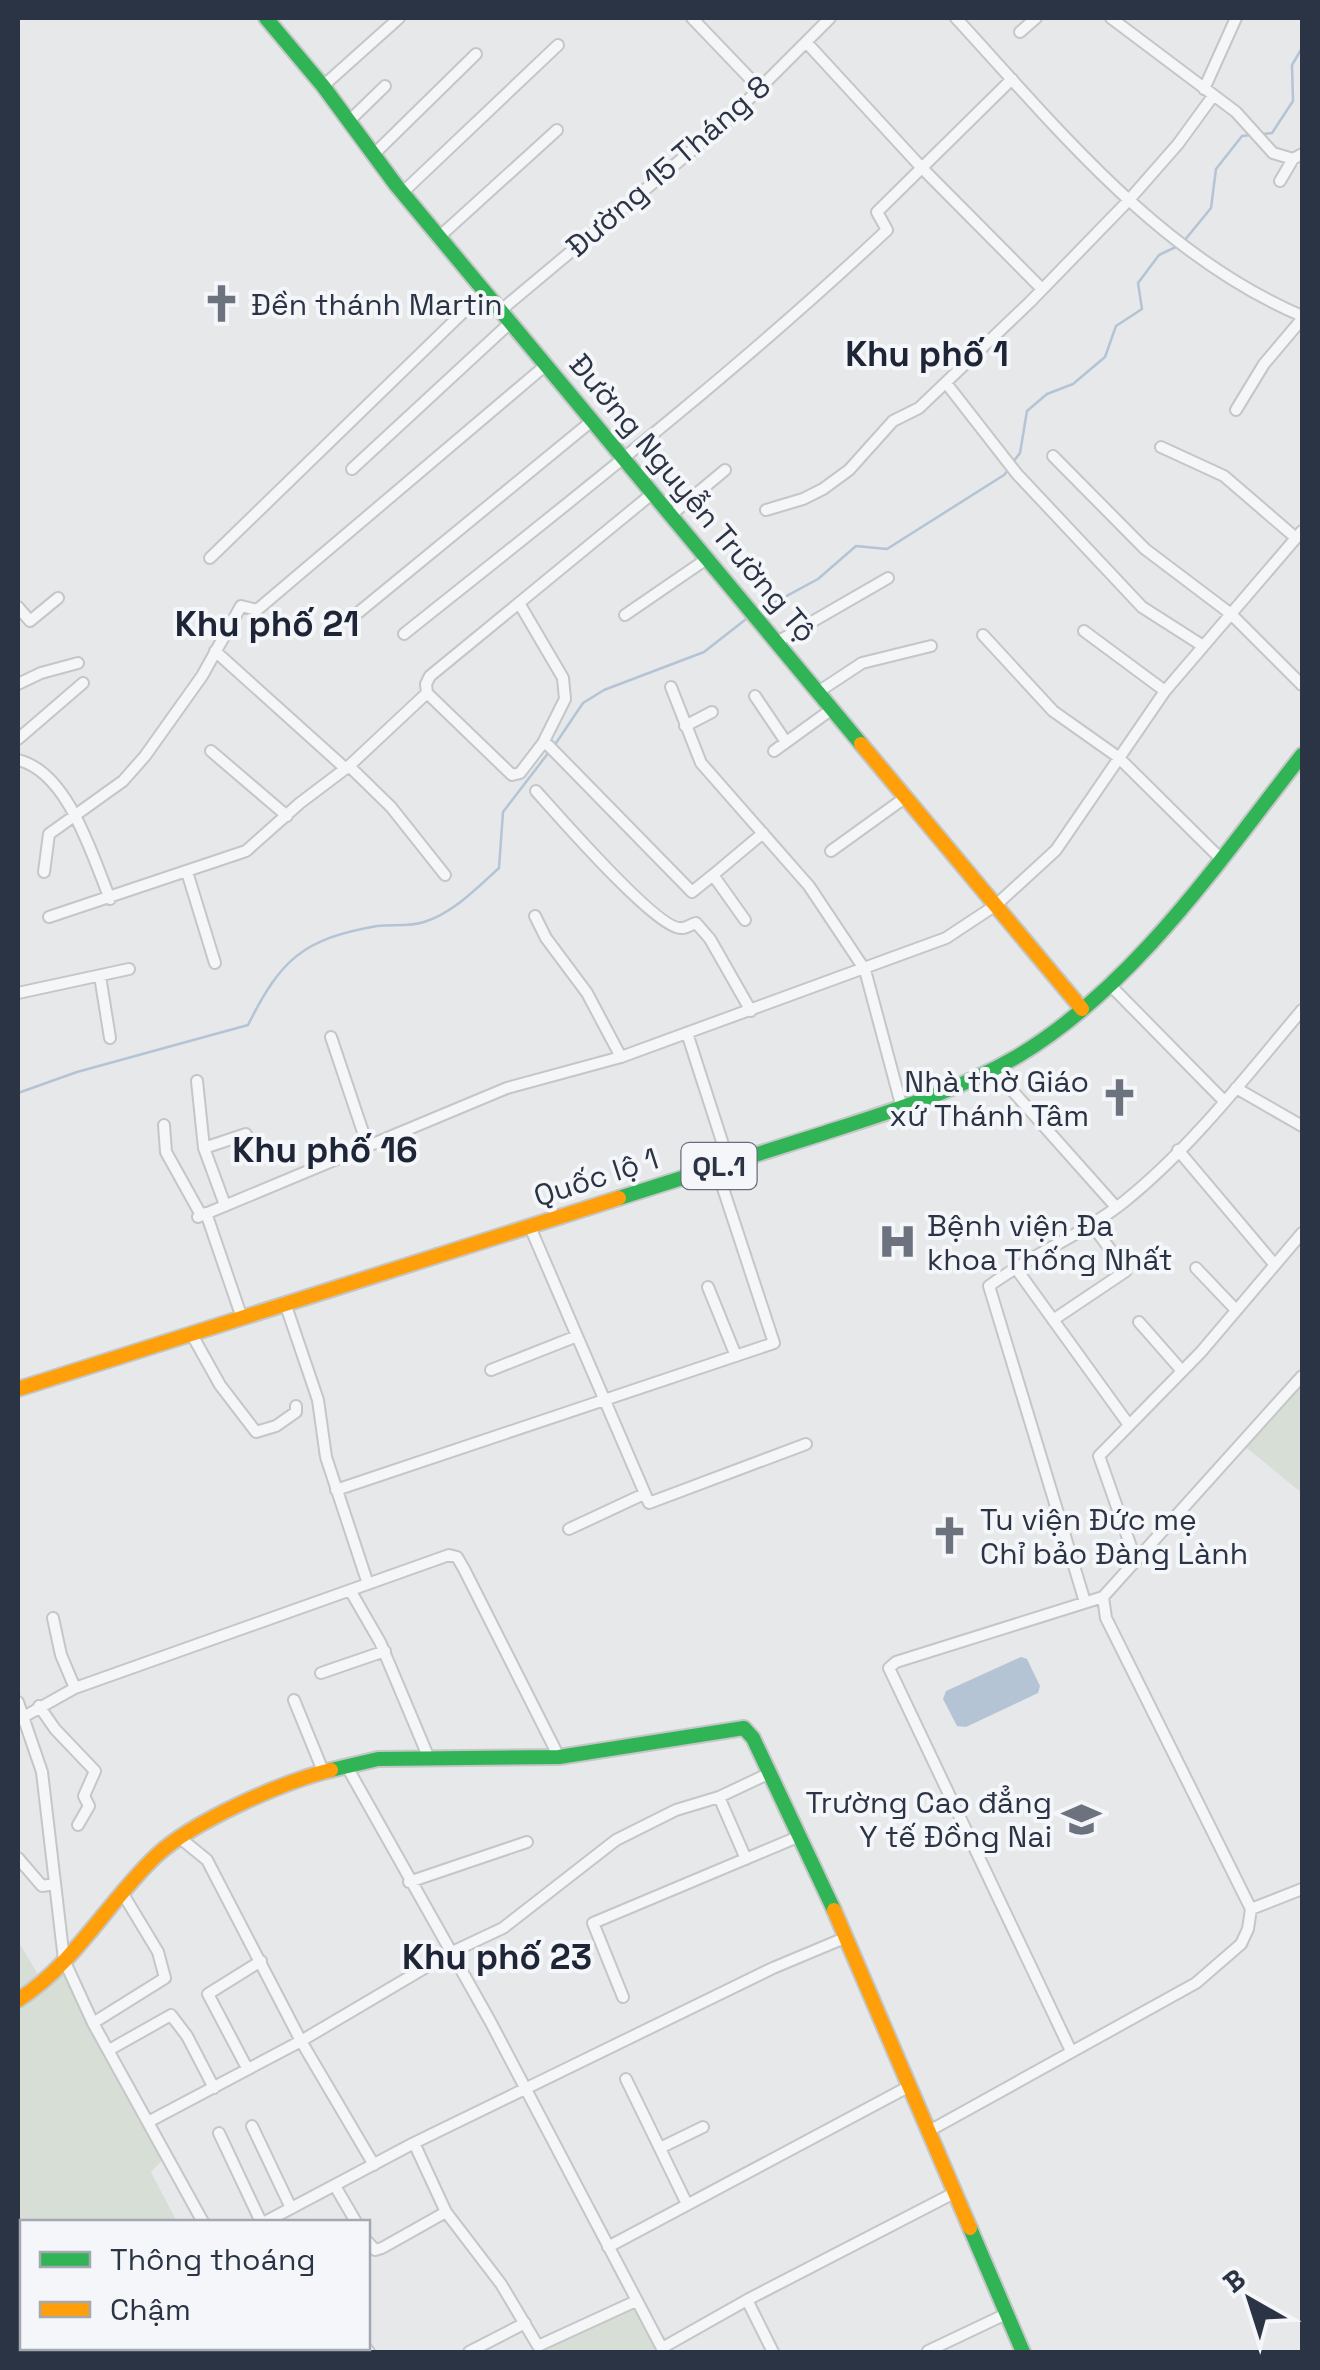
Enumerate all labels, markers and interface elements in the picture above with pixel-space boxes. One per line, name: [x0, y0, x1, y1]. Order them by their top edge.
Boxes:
street label: Đường 15 Tháng 8: [558, 67, 778, 265]
church icon: Đền thánh Martin: [200, 283, 242, 325]
place label: Đền thánh Martin: [251, 285, 503, 324]
district label: Khu phố 1: [845, 332, 1009, 376]
street label: Đường Nguyễn Trường Tộ: [561, 346, 825, 650]
district label: Khu phố 21: [175, 602, 359, 646]
place label: Nhà thờ Giáo xứ Thánh Tâm: [889, 1062, 1089, 1135]
church icon: Nhà thờ Giáo xứ Thánh Tâm: [1098, 1077, 1140, 1119]
district label: Khu phố 16: [232, 1128, 418, 1172]
street label: Quốc lộ 1: [529, 1139, 663, 1215]
road number: QL.1: [682, 1143, 756, 1189]
place label: Bệnh viện Đa khoa Thống Nhất: [927, 1206, 1173, 1279]
hospital icon: Bệnh viện Đa khoa Thống Nhất: [876, 1221, 918, 1263]
place label: Tu viện Đức mẹ Chỉ bảo Đàng Lành: [980, 1500, 1248, 1573]
church icon: Tu viện Đức mẹ Chỉ bảo Đàng Lành: [929, 1515, 971, 1557]
place label: Trường Cao đẳng Y tế Đồng Nai: [805, 1783, 1052, 1856]
school or university icon: Trường Cao đẳng Y tế Đồng Nai: [1061, 1798, 1103, 1840]
district label: Khu phố 23: [402, 1935, 592, 1979]
legend: [20, 2220, 370, 2350]
text: Thông thoáng: [110, 2240, 316, 2279]
north arrow: [1200, 2250, 1300, 2350]
text: B: [1216, 2261, 1253, 2300]
text: Chậm: [110, 2290, 191, 2329]

